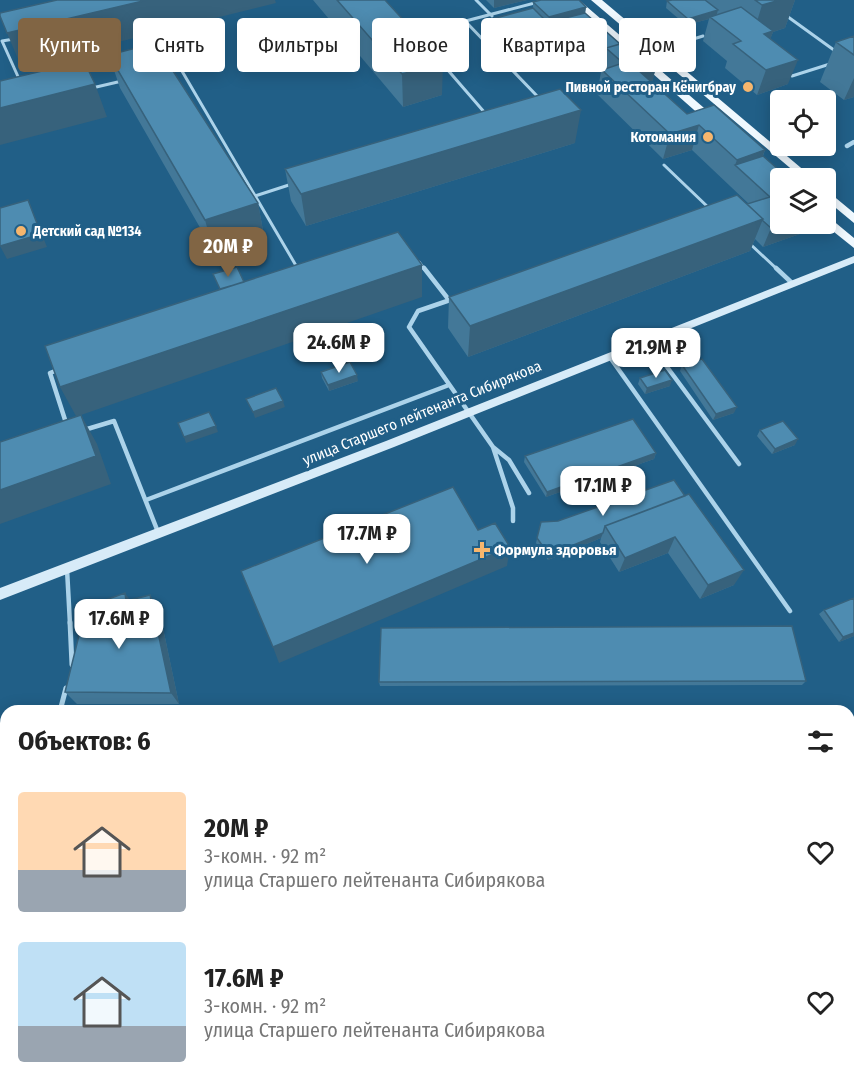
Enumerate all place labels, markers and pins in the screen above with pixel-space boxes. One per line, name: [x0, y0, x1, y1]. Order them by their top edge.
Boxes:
place label: Пивной ресторан Кёнигбрау: [565, 79, 736, 96]
marker: Пивной ресторан Кёнигбрау: [741, 80, 755, 94]
place label: Котомания: [630, 129, 696, 146]
marker: Котомания: [701, 130, 715, 144]
place label: Детский сад №134: [32, 223, 142, 240]
marker: Детский сад №134: [14, 224, 28, 238]
pin: 20M ₽: [186, 227, 270, 278]
pin: 24.6M ₽: [284, 323, 394, 374]
pin: 21.9M ₽: [601, 328, 711, 379]
pin: 17.1M ₽: [548, 466, 658, 517]
pin: 17.7M ₽: [312, 514, 422, 565]
place label: Формула здоровья: [494, 541, 617, 559]
marker: Формула здоровья: [475, 543, 489, 557]
pin: 17.6M ₽: [64, 599, 174, 650]

